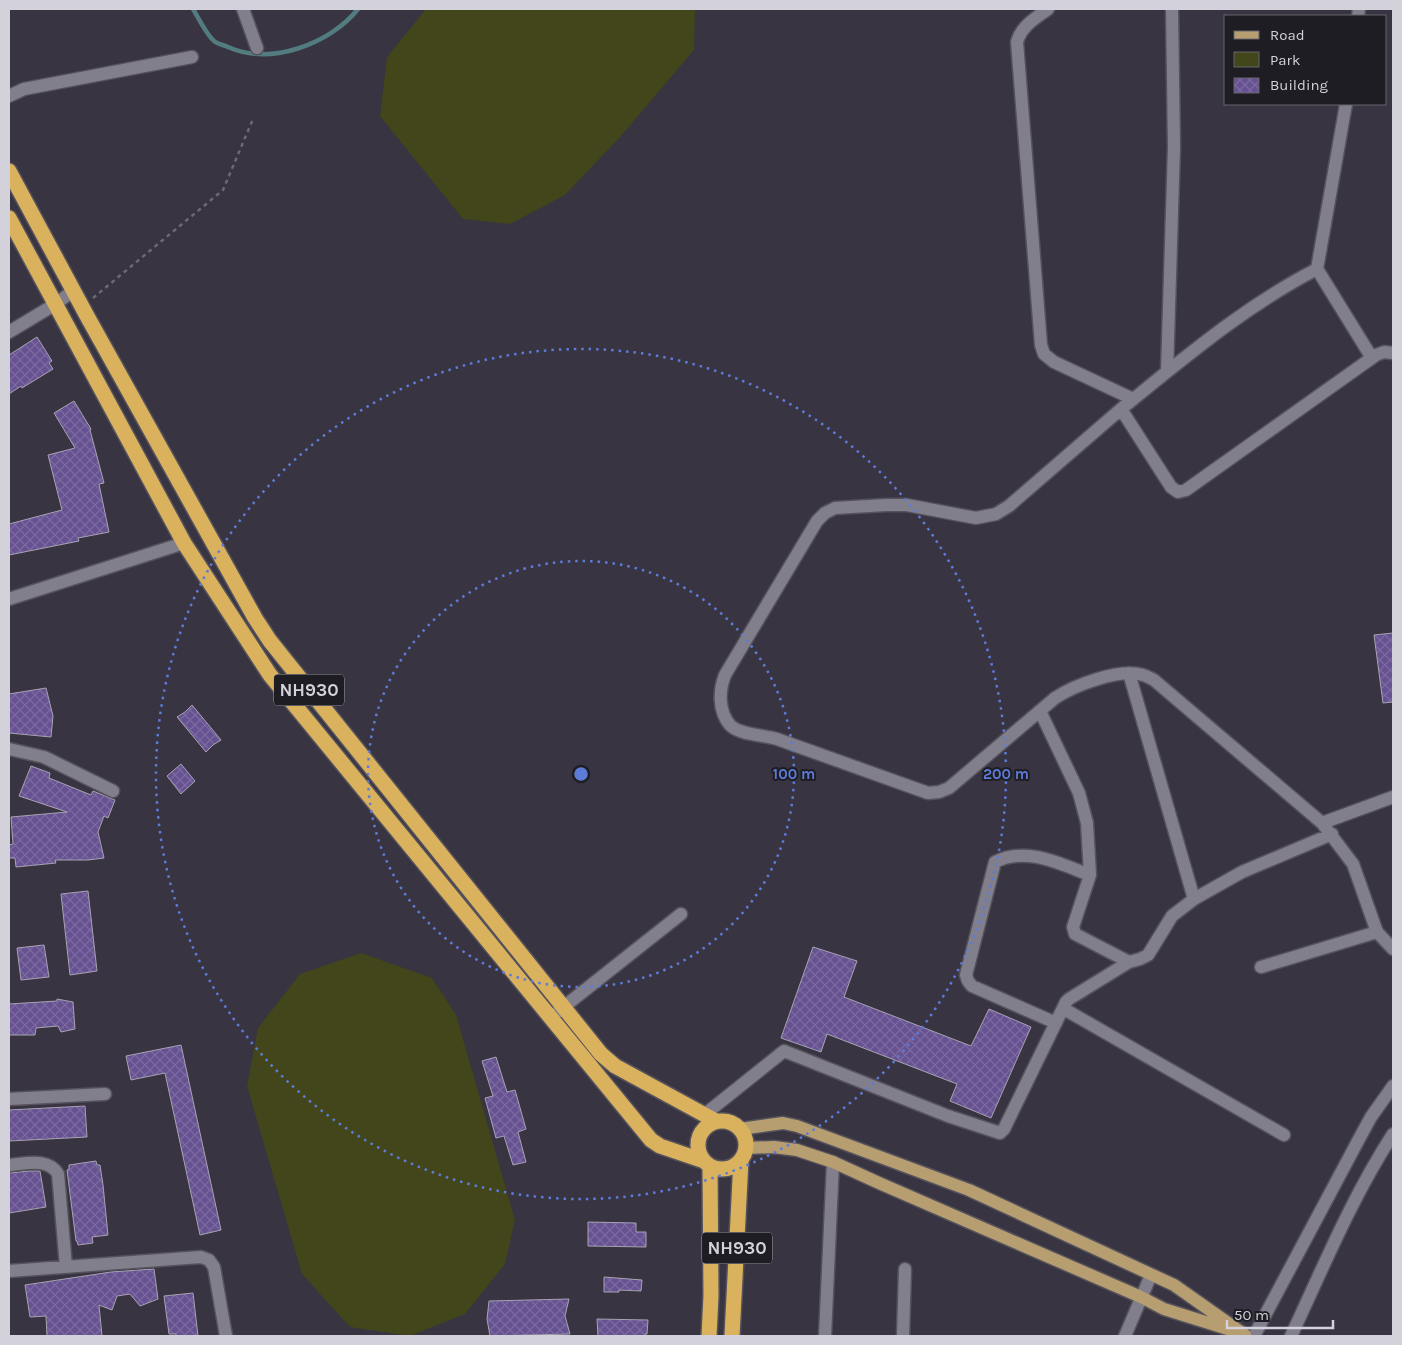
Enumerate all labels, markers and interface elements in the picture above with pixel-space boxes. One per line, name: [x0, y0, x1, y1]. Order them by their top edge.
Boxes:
legend: [1224, 15, 1387, 105]
text: Road: [1270, 26, 1305, 44]
text: Park: [1270, 51, 1300, 69]
text: Building: [1270, 76, 1328, 94]
road number: NH930: [274, 674, 344, 706]
centre of rings: [572, 765, 590, 783]
text: 100 m: [773, 765, 815, 783]
text: 200 m: [983, 765, 1029, 783]
road number: NH930: [702, 1232, 772, 1264]
scale bar: [1227, 1298, 1333, 1330]
text: 50 m: [1234, 1306, 1269, 1324]

